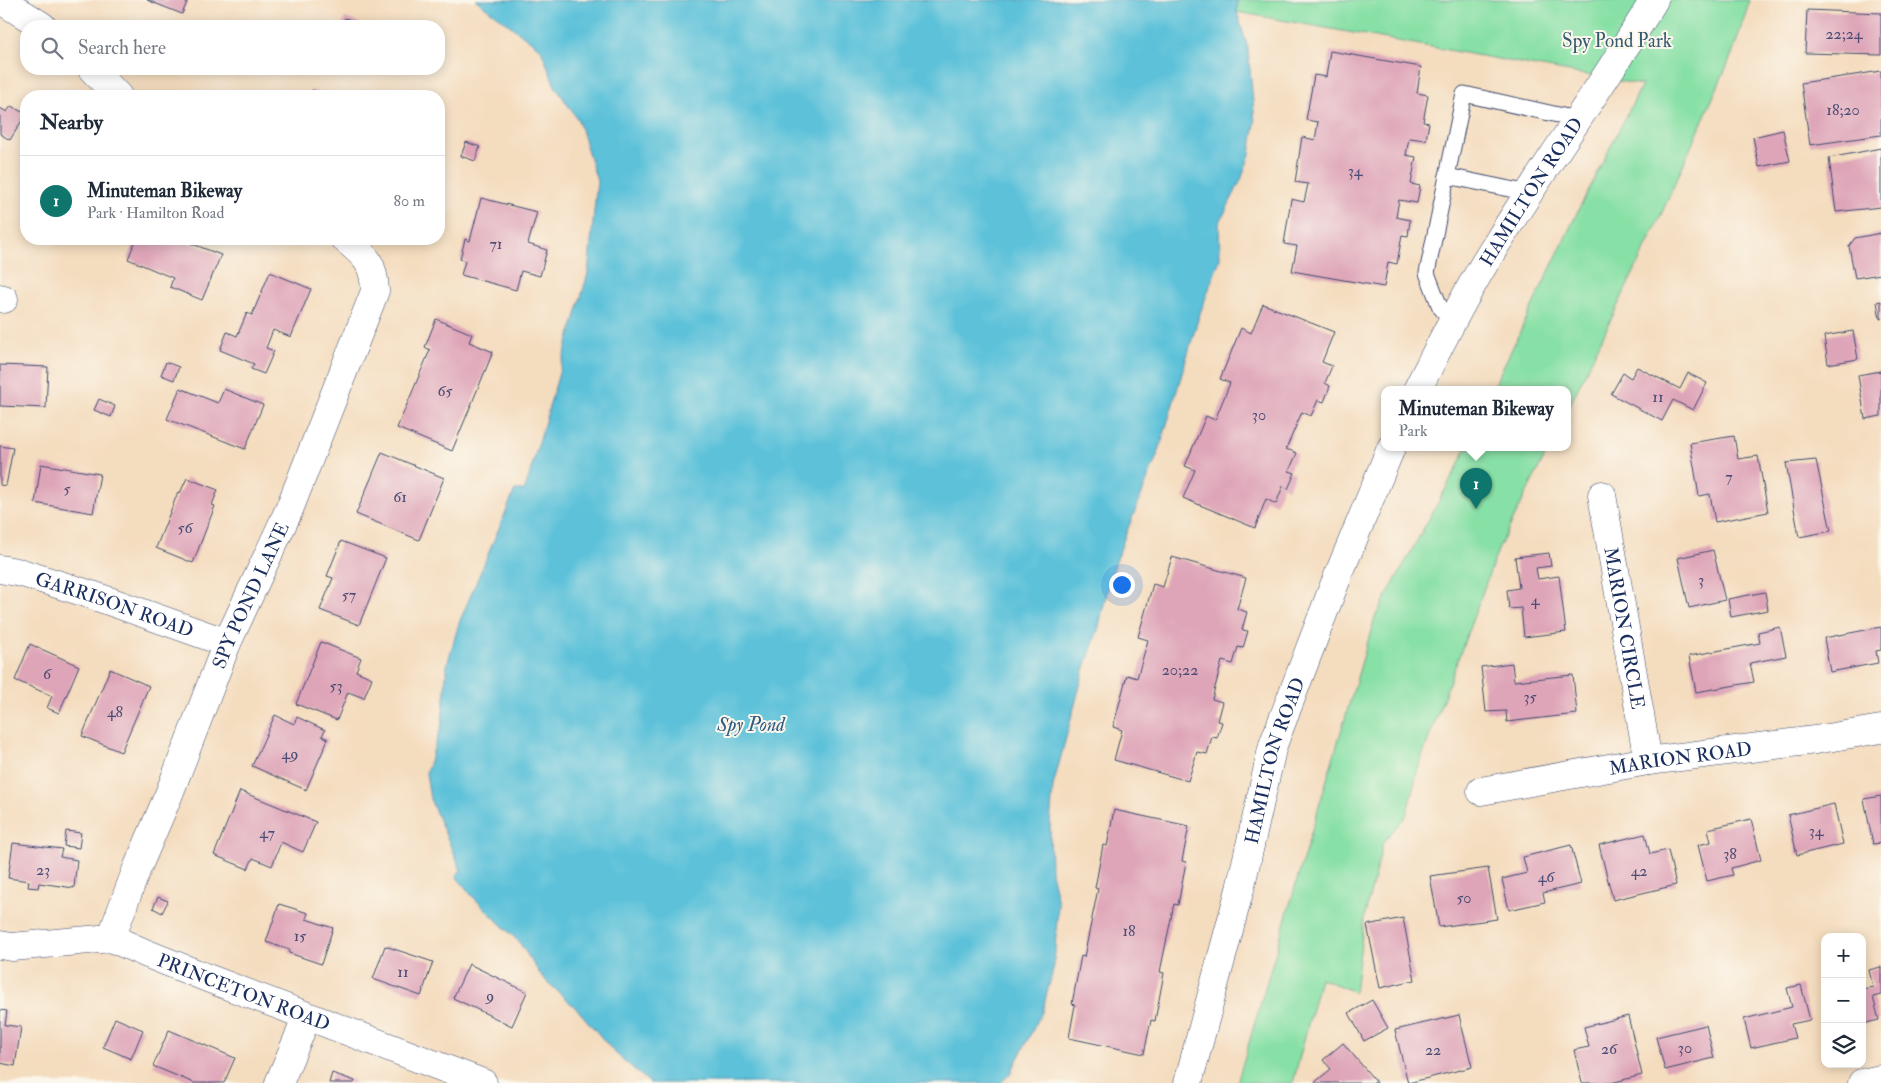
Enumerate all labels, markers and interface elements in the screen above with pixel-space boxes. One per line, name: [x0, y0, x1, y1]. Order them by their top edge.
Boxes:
search box: [20, 20, 445, 75]
house number: 22;24: [1826, 24, 1864, 44]
park label: Spy Pond Park: [1562, 29, 1672, 54]
icon: search: [38, 34, 66, 62]
text: Search here: [78, 36, 166, 60]
house number: 18;20: [1826, 100, 1860, 120]
text: Nearby: [40, 109, 103, 136]
street label: HAMILTON ROAD: [1475, 113, 1589, 271]
house number: 34: [1348, 161, 1364, 181]
text: Minuteman Bikeway: [87, 179, 242, 203]
text: 1: [53, 191, 59, 211]
text: 80 m: [394, 191, 425, 211]
text: Park · Hamilton Road: [87, 203, 224, 223]
house number: 71: [489, 234, 503, 254]
house number: 65: [437, 381, 453, 401]
popup: [1381, 386, 1571, 451]
house number: 11: [1652, 387, 1664, 407]
text: Minuteman Bikeway: [1398, 397, 1554, 421]
house number: 30: [1252, 405, 1266, 425]
text: Park: [1398, 421, 1428, 441]
house number: 7: [1725, 467, 1733, 487]
pin: 1: [1460, 468, 1492, 509]
house number: 5: [63, 479, 71, 499]
house number: 61: [393, 487, 407, 507]
house number: 56: [177, 518, 193, 538]
street label: SPY POND LANE: [207, 518, 295, 672]
street label: MARION CIRCLE: [1598, 545, 1650, 711]
street label: GARRISON ROAD: [32, 567, 197, 643]
house number: 3: [1698, 570, 1704, 590]
your location: [1109, 572, 1135, 598]
house number: 57: [342, 585, 357, 605]
house number: 4: [1531, 590, 1541, 610]
house number: 20;22: [1162, 660, 1198, 680]
house number: 6: [43, 664, 52, 684]
street label: HAMILTON ROAD: [1240, 674, 1311, 846]
house number: 53: [329, 676, 343, 696]
house number: 35: [1523, 687, 1537, 707]
house number: 48: [107, 702, 124, 722]
water label: Spy Pond: [716, 712, 786, 737]
street label: MARION ROAD: [1607, 737, 1753, 781]
house number: 49: [282, 744, 298, 764]
house number: 34: [1809, 821, 1825, 841]
house number: 47: [259, 823, 275, 843]
house number: 38: [1723, 844, 1737, 864]
house number: 23: [36, 860, 50, 880]
house number: 42: [1631, 861, 1647, 881]
house number: 46: [1538, 867, 1555, 887]
house number: 50: [1456, 888, 1472, 908]
house number: 18: [1122, 921, 1136, 941]
house number: 15: [294, 926, 306, 946]
map controls: [1821, 933, 1866, 1068]
button: +: [1821, 933, 1866, 978]
street label: PRINCETON ROAD: [154, 948, 333, 1037]
house number: 11: [397, 962, 409, 982]
button: −: [1821, 978, 1866, 1023]
house number: 9: [485, 986, 494, 1006]
button: layers: [1821, 1023, 1866, 1068]
house number: 30: [1678, 1038, 1692, 1058]
house number: 26: [1601, 1039, 1618, 1059]
house number: 22: [1425, 1040, 1441, 1060]

